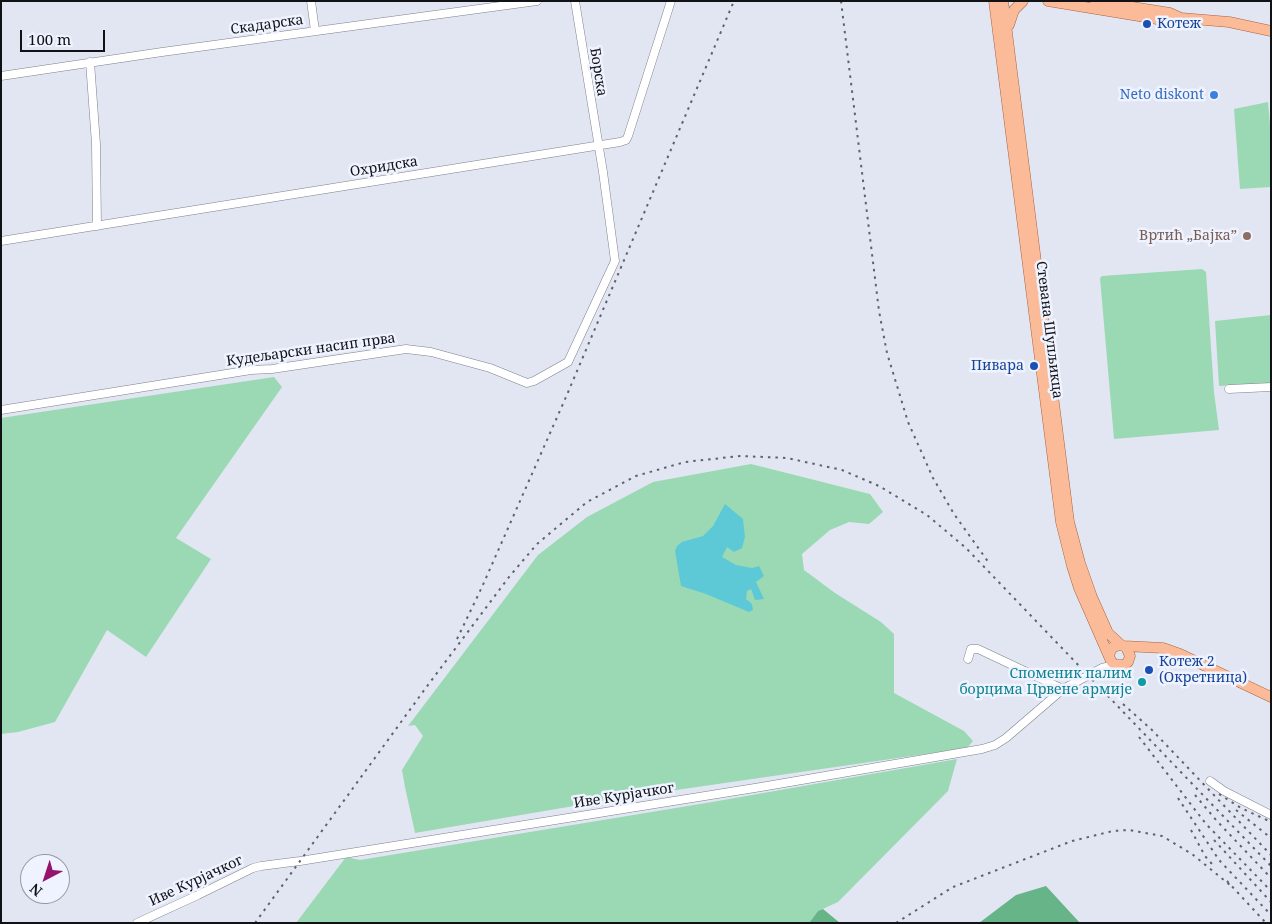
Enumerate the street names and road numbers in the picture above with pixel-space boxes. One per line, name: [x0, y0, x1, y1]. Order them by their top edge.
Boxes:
street label: Скадарска: [229, 12, 305, 38]
street label: Борска: [586, 47, 610, 97]
street label: Охридска: [349, 153, 419, 181]
street label: Стевана Шупљикца: [1032, 260, 1066, 400]
street label: Кудељарски насип прва: [225, 330, 397, 370]
street label: Иве Курјачког: [573, 780, 675, 812]
street label: Иве Курјачког: [147, 852, 245, 910]

